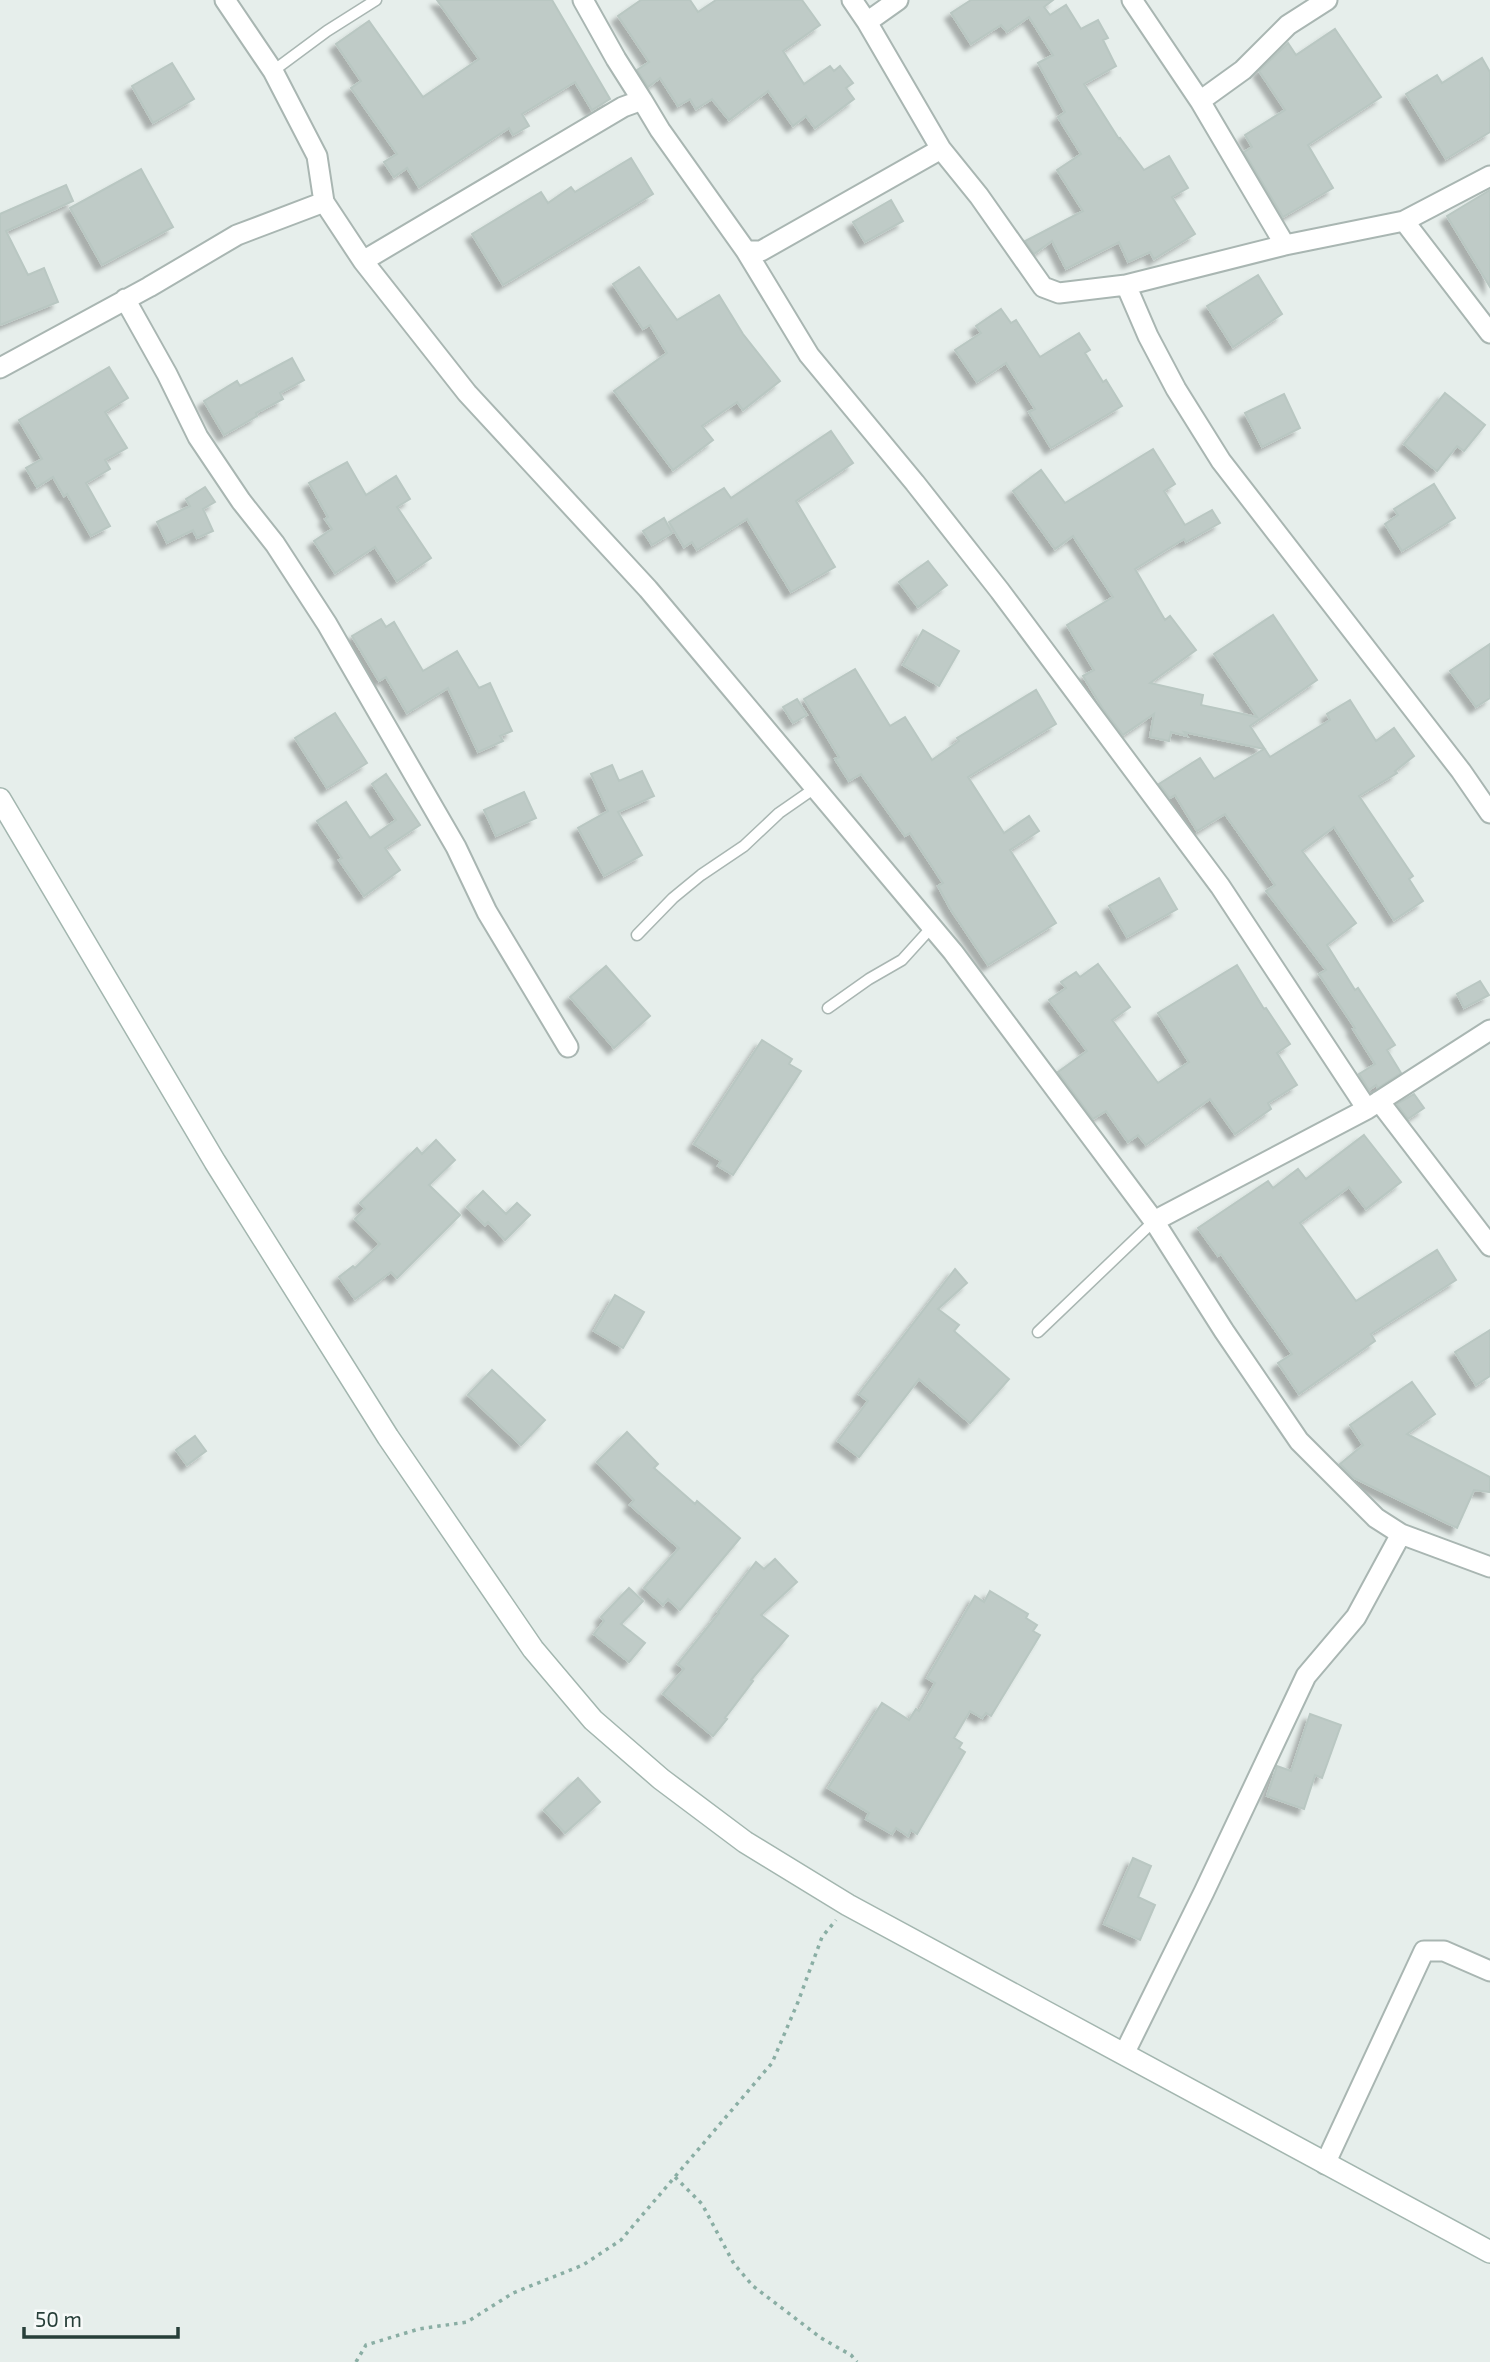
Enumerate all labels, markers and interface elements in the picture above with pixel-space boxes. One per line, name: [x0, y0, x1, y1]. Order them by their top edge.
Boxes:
scale bar: [24, 2296, 178, 2340]
text: 50 m: [35, 2306, 82, 2331]

